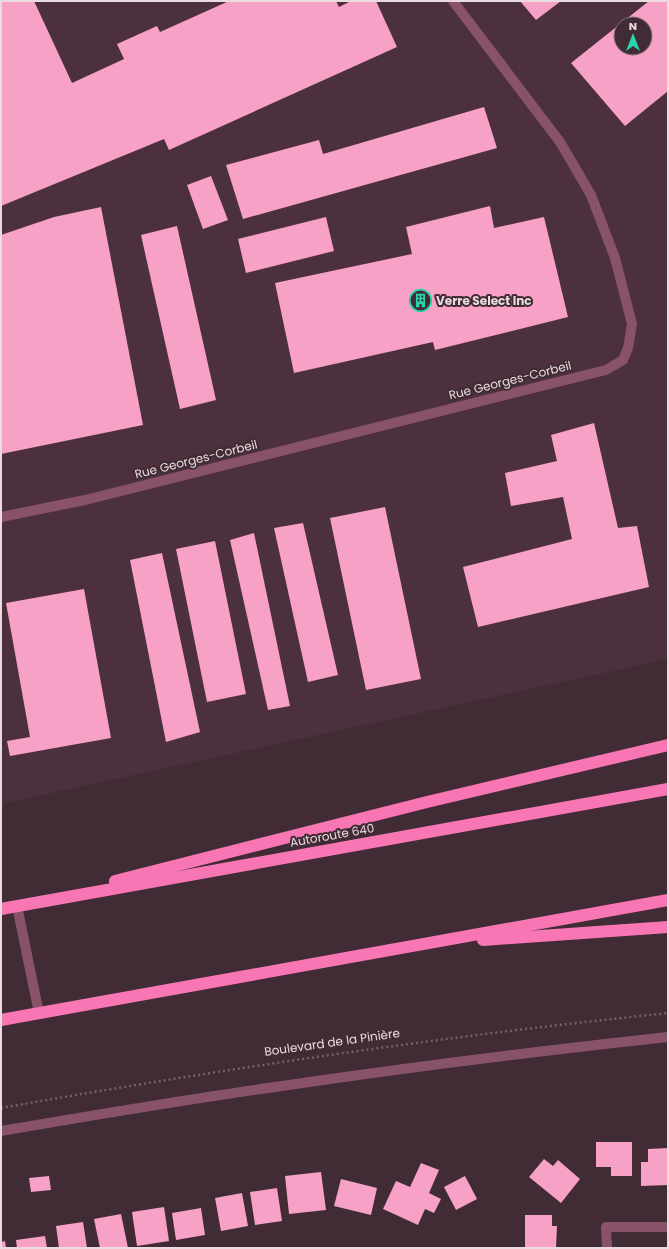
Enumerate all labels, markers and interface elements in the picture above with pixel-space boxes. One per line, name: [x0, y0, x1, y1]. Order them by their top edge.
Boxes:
north arrow: [613, 16, 653, 56]
text: N: [629, 18, 637, 34]
building icon: Verre Select Inc: [408, 287, 434, 313]
place label: Verre Select Inc: [436, 292, 532, 309]
street label: Rue Georges-Corbeil: [447, 357, 573, 403]
street label: Rue Georges-Corbeil: [133, 436, 259, 482]
street label: Autoroute 640: [288, 819, 376, 851]
street label: Boulevard de la Pinière: [263, 1024, 401, 1060]

